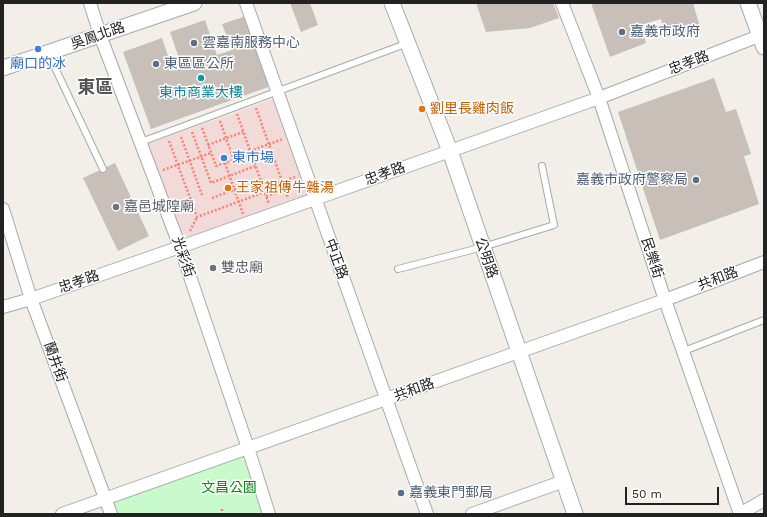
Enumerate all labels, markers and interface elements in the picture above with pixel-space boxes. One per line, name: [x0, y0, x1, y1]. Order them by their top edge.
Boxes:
street label: 吳鳳北路: [69, 19, 127, 53]
place label: 嘉義市政府: [630, 24, 700, 40]
marker: 嘉義市政府: [617, 27, 627, 37]
place label: 雲嘉南服務中心: [202, 35, 300, 51]
marker: 雲嘉南服務中心: [189, 38, 199, 48]
marker: 廟口的冰: [33, 44, 43, 54]
street label: 忠孝路: [666, 48, 712, 78]
place label: 廟口的冰: [10, 56, 66, 72]
place label: 東區區公所: [164, 56, 234, 72]
marker: 東區區公所: [151, 59, 161, 69]
marker: 東市商業大樓: [196, 73, 206, 83]
district label: 東區: [77, 77, 113, 99]
place label: 東市商業大樓: [159, 85, 243, 101]
place label: 劉里長雞肉飯: [430, 101, 514, 117]
marker: 劉里長雞肉飯: [417, 104, 427, 114]
place label: 東市場: [232, 150, 274, 166]
marker: 東市場: [219, 153, 229, 163]
street label: 忠孝路: [362, 159, 408, 189]
place label: 嘉義市政府警察局: [576, 172, 688, 188]
marker: 嘉義市政府警察局: [691, 175, 701, 185]
place label: 王家祖傳牛雜湯: [236, 180, 334, 196]
marker: 王家祖傳牛雜湯: [223, 183, 233, 193]
place label: 嘉邑城隍廟: [124, 199, 194, 215]
marker: 嘉邑城隍廟: [111, 202, 121, 212]
street label: 光彩街: [168, 234, 198, 280]
street label: 公明路: [471, 235, 501, 281]
street label: 民樂街: [638, 235, 666, 281]
street label: 中正路: [321, 236, 351, 282]
place label: 雙忠廟: [221, 260, 263, 276]
marker: 雙忠廟: [208, 263, 218, 273]
street label: 共和路: [695, 264, 741, 294]
street label: 忠孝路: [56, 267, 102, 297]
street label: 蘭井街: [40, 339, 70, 385]
street label: 共和路: [391, 375, 437, 405]
scale bar: [627, 479, 721, 505]
park label: 文昌公園: [201, 480, 257, 496]
place label: 嘉義東門郵局: [409, 485, 493, 501]
text: 50 m: [632, 487, 662, 501]
marker: 嘉義東門郵局: [396, 488, 406, 498]

